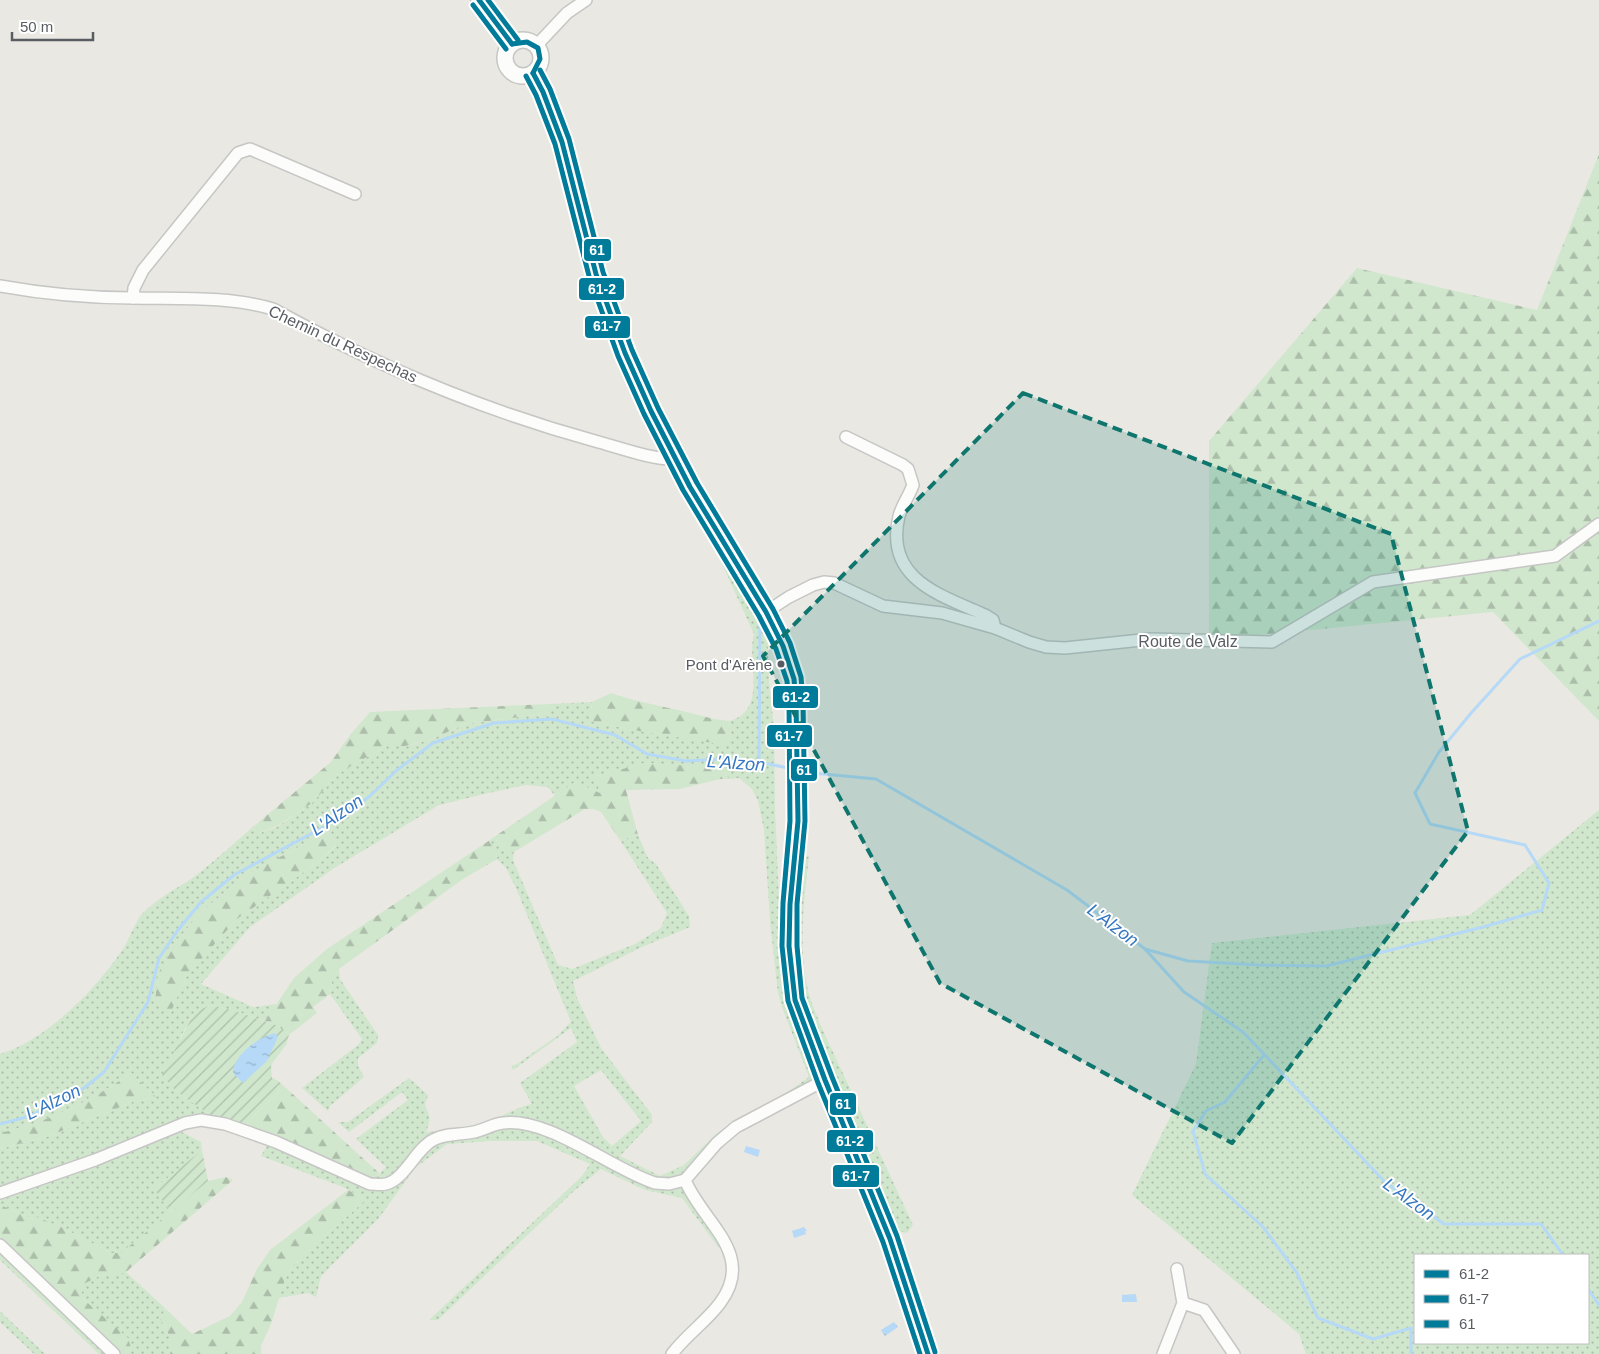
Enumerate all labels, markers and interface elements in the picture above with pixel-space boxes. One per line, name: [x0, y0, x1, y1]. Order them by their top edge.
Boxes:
scale bar: [12, 10, 94, 42]
text: 50 m: [20, 18, 53, 35]
line badge: 61: [583, 238, 612, 262]
text: 61: [589, 242, 605, 258]
line badge: 61-2: [578, 277, 625, 301]
text: 61-2: [588, 281, 616, 297]
street label: Chemin du Respechas: [266, 302, 420, 386]
line badge: 61-7: [584, 315, 631, 339]
text: 61-7: [593, 318, 621, 334]
street label: Route de Valz: [1138, 633, 1238, 650]
place label: Pont d'Arène: [686, 656, 772, 673]
marker: Pont d'Arène: [776, 659, 786, 669]
line badge: 61-2: [772, 685, 819, 709]
text: 61-2: [782, 689, 810, 705]
line badge: 61-7: [766, 724, 813, 748]
text: 61-7: [775, 728, 803, 744]
water label: L'Alzon: [706, 751, 766, 775]
line badge: 61: [790, 758, 818, 782]
text: 61: [796, 762, 812, 778]
water label: L'Alzon: [307, 790, 367, 840]
water label: L'Alzon: [1084, 899, 1142, 951]
water label: L'Alzon: [22, 1080, 84, 1124]
line badge: 61: [829, 1092, 857, 1116]
text: 61: [835, 1096, 851, 1112]
line badge: 61-2: [826, 1129, 874, 1153]
text: 61-2: [836, 1133, 864, 1149]
line badge: 61-7: [832, 1164, 880, 1188]
text: 61-7: [842, 1168, 870, 1184]
water label: L'Alzon: [1379, 1174, 1439, 1224]
legend: [1414, 1254, 1589, 1344]
text: 61-2: [1459, 1265, 1489, 1282]
text: 61-7: [1459, 1290, 1489, 1307]
text: 61: [1459, 1315, 1476, 1332]

